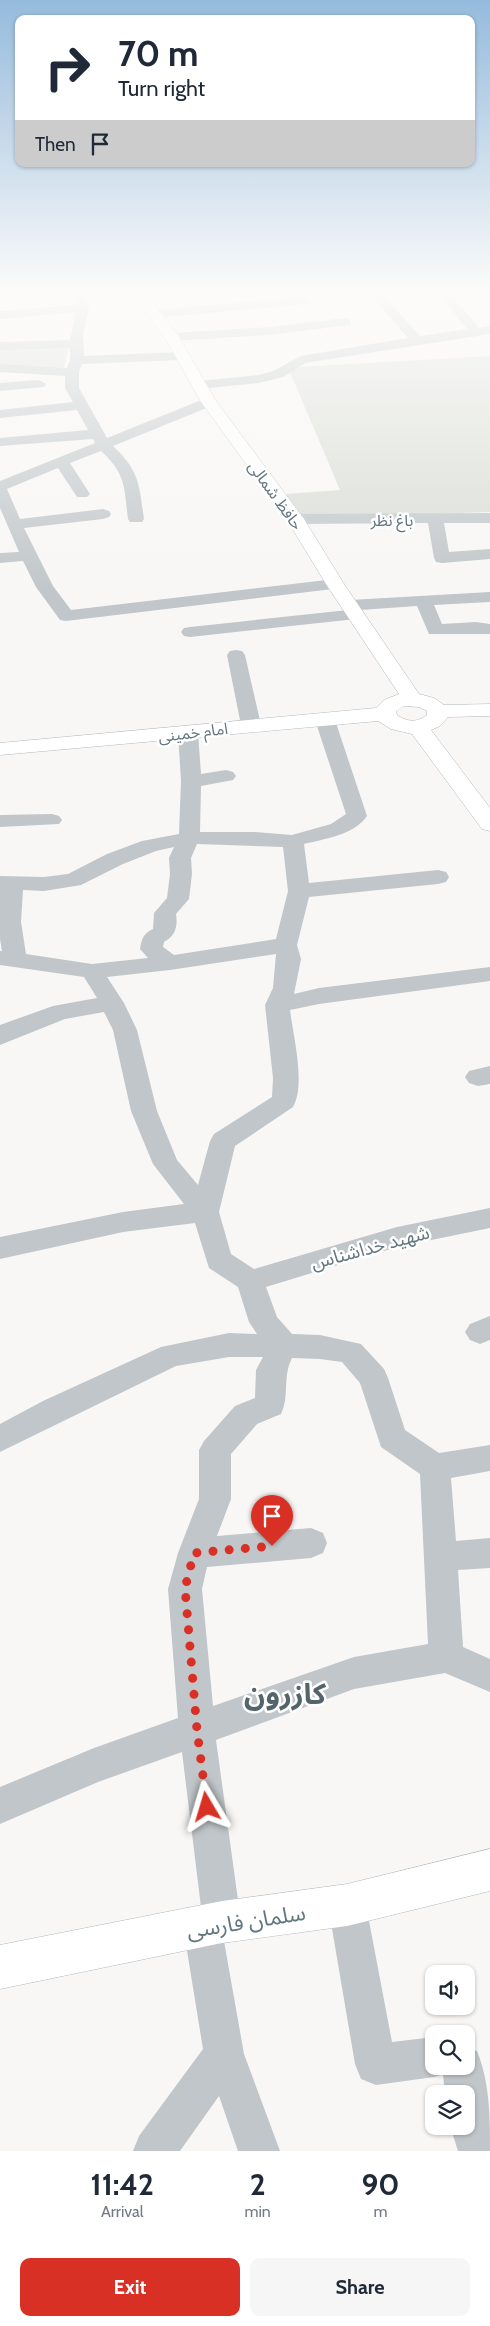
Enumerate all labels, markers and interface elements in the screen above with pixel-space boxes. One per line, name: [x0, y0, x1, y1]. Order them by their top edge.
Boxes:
text: 70 m: [118, 32, 199, 75]
icon: right: [35, 35, 100, 100]
text: Turn right: [118, 75, 205, 102]
icon: arrive: [86, 130, 114, 158]
text: Then: [35, 133, 76, 156]
street label: حافظ شمالی: [244, 457, 307, 533]
street label: باغ نظر: [370, 511, 413, 533]
street label: امام خمینی: [157, 719, 229, 749]
street label: شهید خداشناس: [308, 1221, 432, 1274]
pin: [251, 1495, 293, 1546]
icon: arrive: [258, 1502, 286, 1530]
district label: کازرون: [244, 1676, 327, 1711]
position arrow: [180, 1780, 232, 1832]
street label: سلمان فارسی: [185, 1899, 307, 1944]
map controls: [425, 1965, 475, 2135]
button: sound: [425, 1965, 475, 2015]
button: search: [425, 2025, 475, 2075]
button: layers: [425, 2085, 475, 2135]
text: 11:42: [91, 2166, 154, 2203]
text: 2: [250, 2166, 266, 2203]
text: 90: [361, 2166, 399, 2203]
text: Arrival: [101, 2202, 144, 2221]
text: min: [244, 2202, 271, 2221]
text: m: [373, 2202, 387, 2221]
button: Exit: [20, 2258, 240, 2316]
button: Share: [250, 2258, 470, 2316]

